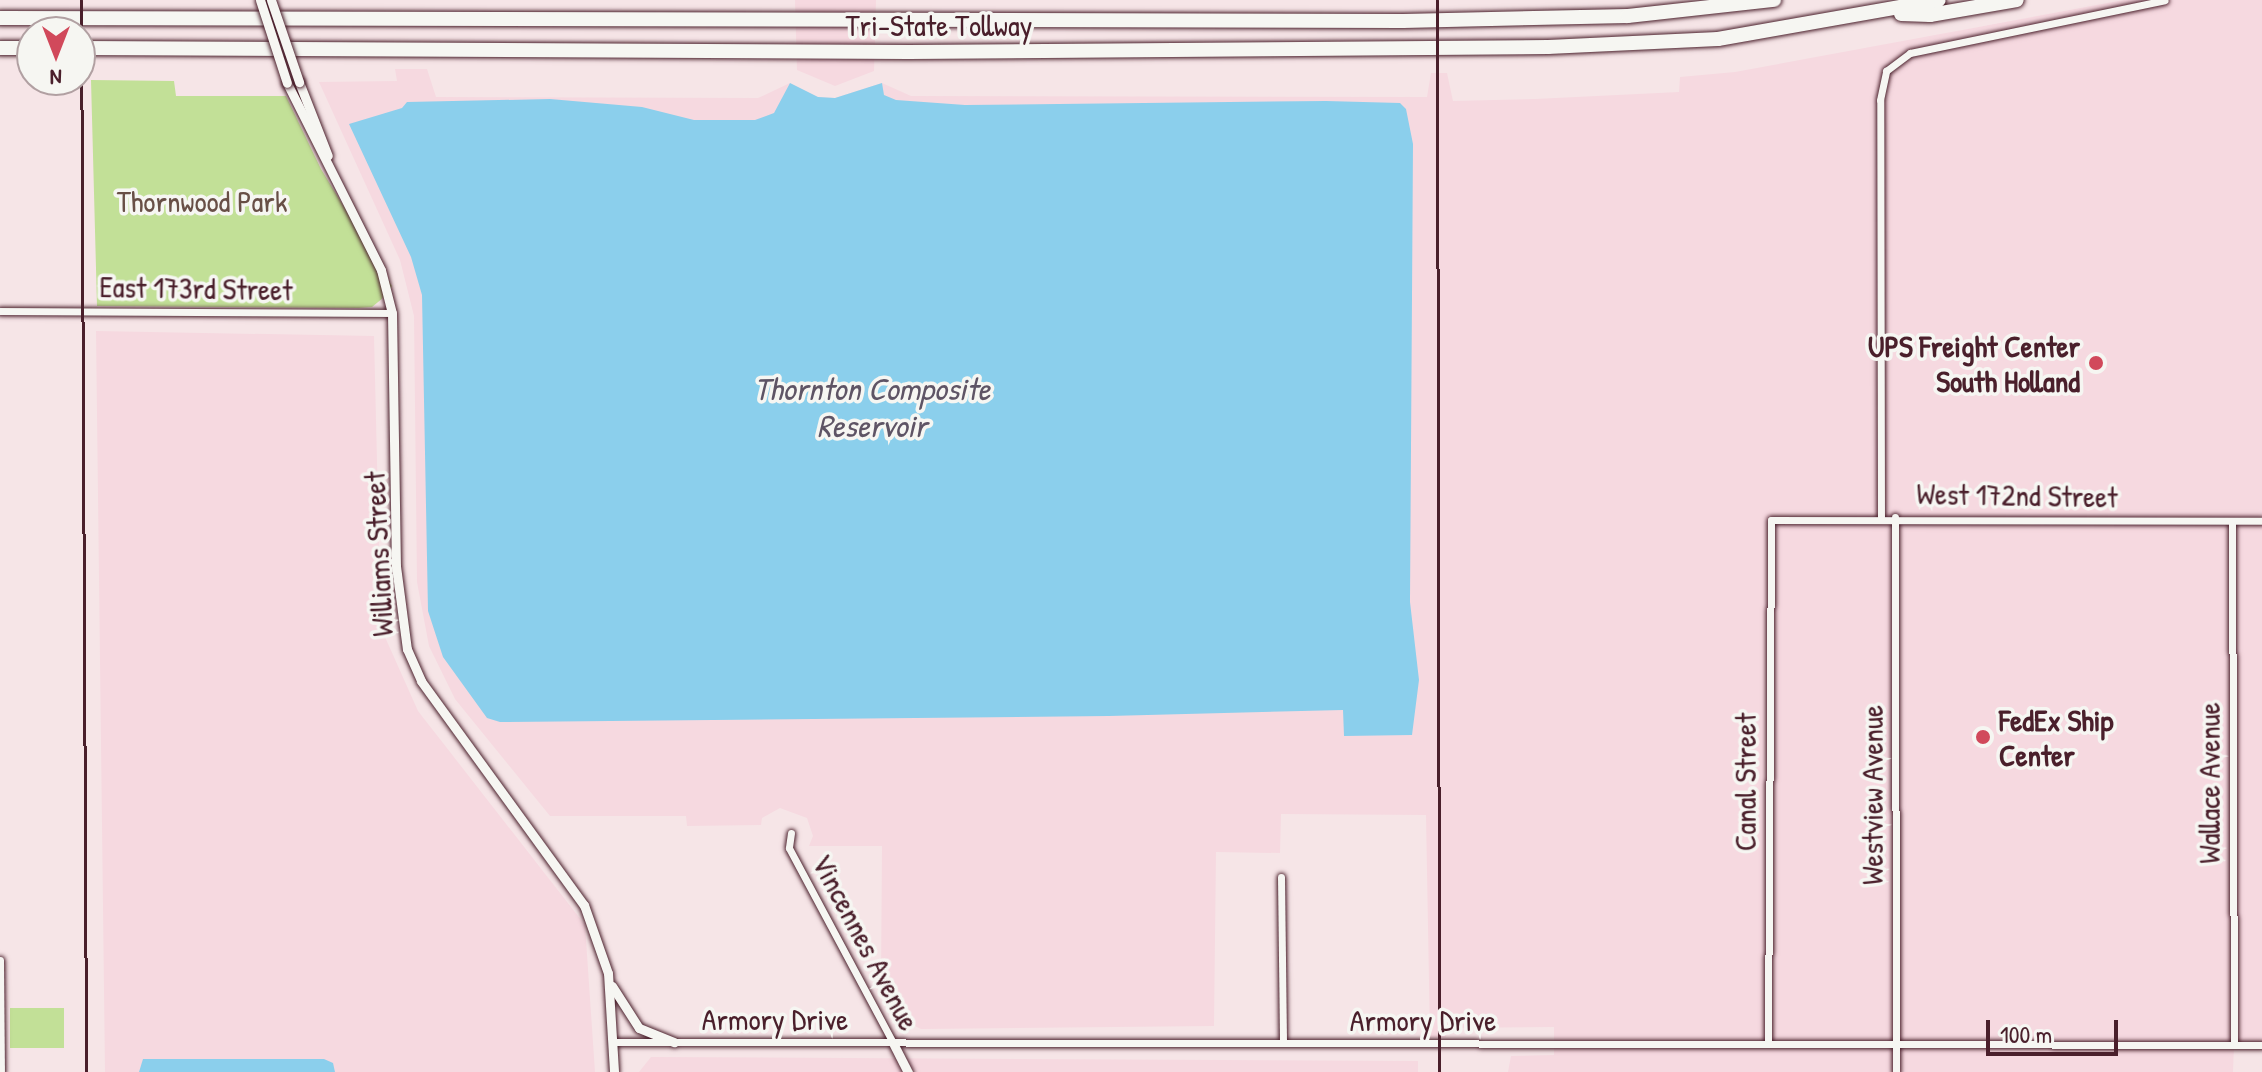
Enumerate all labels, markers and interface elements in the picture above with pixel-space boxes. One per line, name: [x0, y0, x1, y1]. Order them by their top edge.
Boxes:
street label: Tri-State Tollway: [846, 7, 1032, 43]
north arrow: [16, 16, 96, 96]
text: N: [50, 63, 62, 93]
park label: Thornwood Park: [117, 183, 287, 219]
street label: East 173rd Street: [99, 268, 293, 308]
place label: UPS Freight Center South Holland: [1868, 328, 2080, 398]
marker: UPS Freight Center South Holland: [2087, 354, 2105, 372]
water label: Thornton Composite Reservoir: [754, 371, 990, 446]
street label: Williams Street: [356, 471, 400, 637]
street label: West 172nd Street: [1916, 475, 2118, 515]
place label: FedEx Ship Center: [1999, 702, 2113, 772]
street label: Wallace Avenue: [2191, 702, 2227, 864]
street label: Westview Avenue: [1854, 705, 1890, 885]
street label: Canal Street: [1727, 713, 1763, 851]
marker: FedEx Ship Center: [1974, 728, 1992, 746]
street label: Vincennes Avenue: [804, 848, 928, 1036]
street label: Armory Drive: [702, 1001, 848, 1037]
street label: Armory Drive: [1350, 1002, 1496, 1038]
scale bar: [1990, 1004, 2122, 1054]
text: 100 m: [2000, 1018, 2052, 1050]

